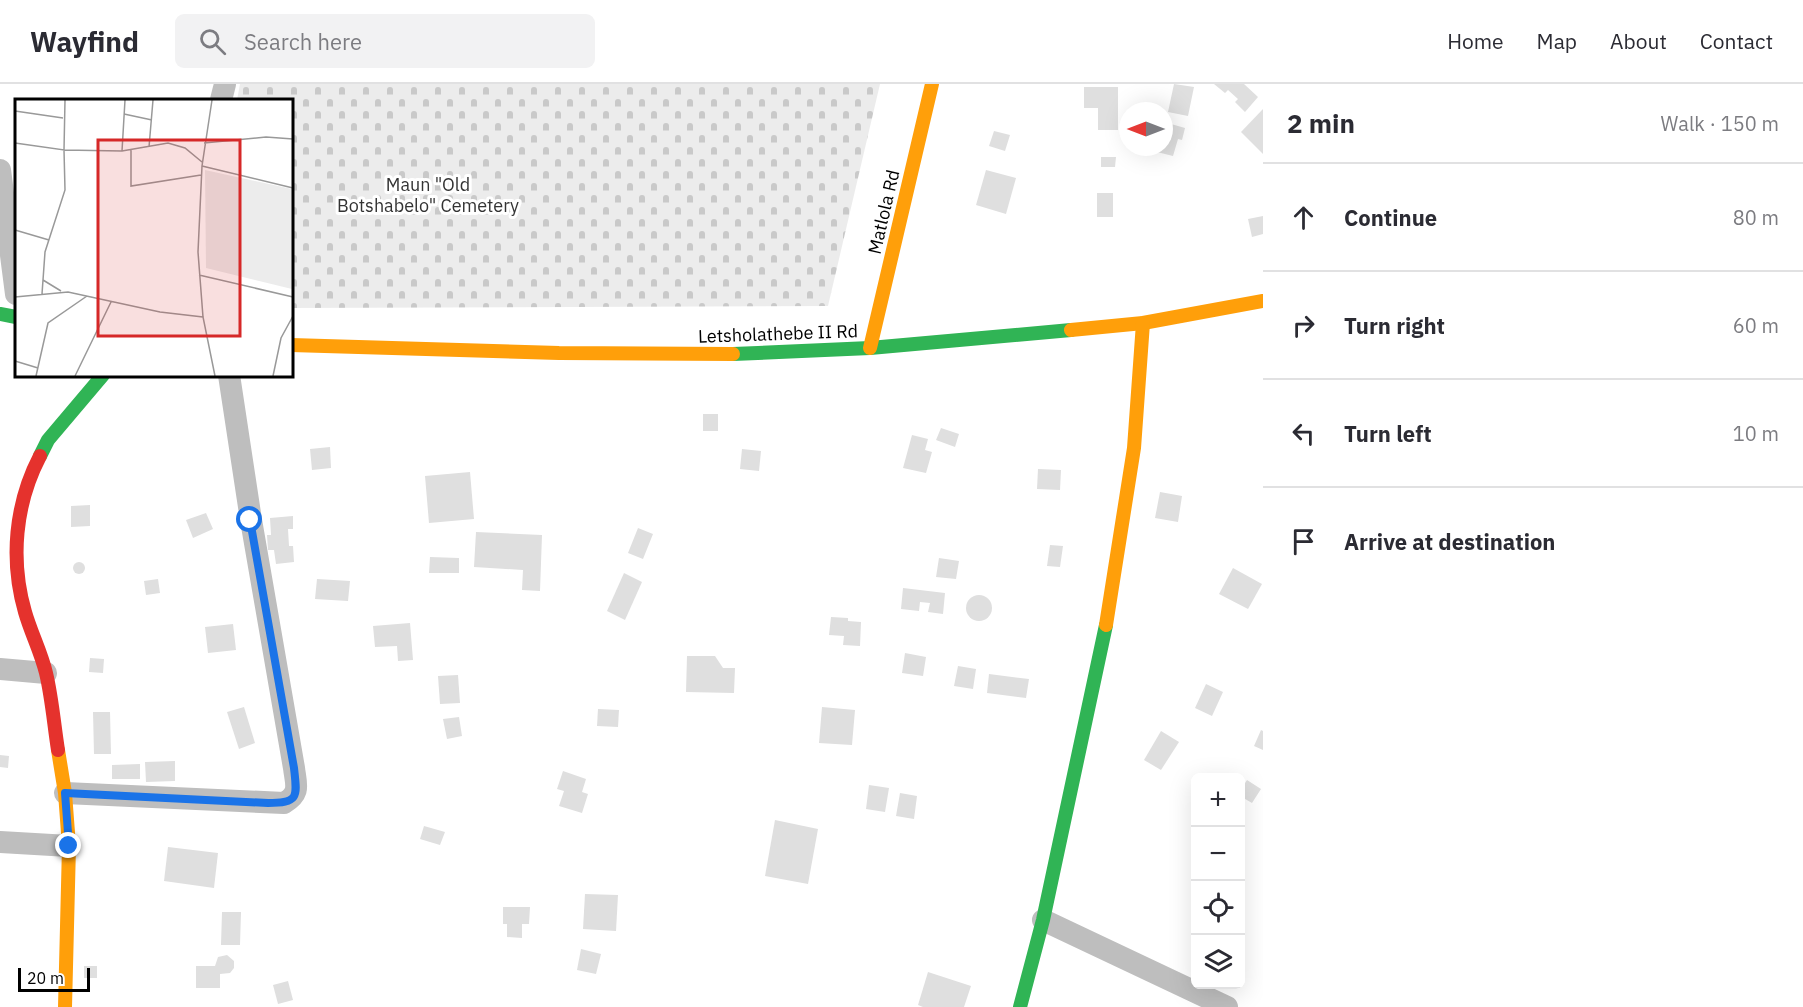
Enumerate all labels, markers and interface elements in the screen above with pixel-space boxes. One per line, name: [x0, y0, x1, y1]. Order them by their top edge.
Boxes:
search box: [175, 14, 595, 68]
text: Wayfind: [30, 23, 139, 60]
icon: search: [196, 25, 229, 58]
text: Search here: [244, 27, 362, 56]
text: Home: [1447, 27, 1504, 55]
text: Map: [1537, 27, 1577, 55]
text: About: [1610, 27, 1667, 55]
text: Contact: [1700, 27, 1773, 55]
inset map: [15, 99, 292, 376]
north arrow: [1119, 102, 1173, 156]
text: 2 min: [1287, 106, 1355, 140]
text: Walk · 150 m: [1661, 110, 1779, 137]
street label: Matlola Rd: [863, 167, 904, 256]
park label: Maun "Old Botshabelo" Cemetery: [337, 173, 519, 217]
icon: ahead: [1287, 201, 1320, 234]
text: Continue: [1344, 203, 1437, 232]
text: 80 m: [1733, 204, 1779, 231]
icon: right: [1287, 309, 1320, 342]
text: Turn right: [1344, 311, 1445, 340]
text: 60 m: [1733, 312, 1779, 339]
street label: Letsholathebe II Rd: [698, 319, 858, 348]
icon: left: [1287, 417, 1320, 450]
text: Turn left: [1344, 419, 1432, 448]
text: 10 m: [1733, 420, 1779, 447]
route start: [236, 506, 262, 532]
icon: arrive: [1287, 525, 1320, 558]
text: Arrive at destination: [1344, 527, 1555, 556]
map controls: [1191, 773, 1245, 989]
button: +: [1191, 773, 1245, 827]
button: −: [1191, 827, 1245, 881]
route end: [55, 832, 81, 858]
button: locate: [1191, 881, 1245, 935]
button: layers: [1191, 935, 1245, 989]
scale bar: [18, 965, 90, 992]
text: 20 m: [27, 968, 64, 988]

